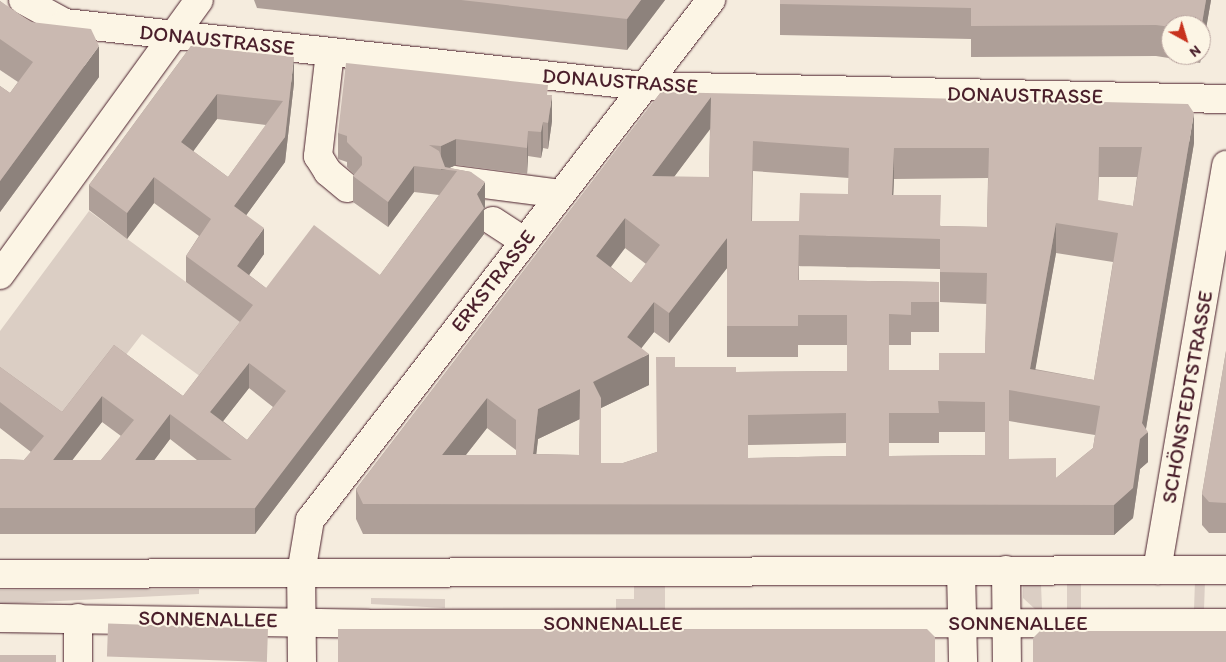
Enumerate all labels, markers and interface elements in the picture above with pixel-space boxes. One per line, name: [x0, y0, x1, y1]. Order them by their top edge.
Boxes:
north arrow: [1161, 15, 1211, 65]
street label: DONAUSTRASSE: [138, 19, 296, 61]
text: N: [1186, 42, 1204, 61]
street label: DONAUSTRASSE: [541, 63, 699, 99]
street label: DONAUSTRASSE: [947, 81, 1103, 109]
street label: ERKSTRASSE: [445, 225, 541, 337]
street label: SCHÖNSTEDTSTRASSE: [1156, 289, 1218, 505]
street label: SONNENALLEE: [138, 605, 278, 633]
street label: SONNENALLEE: [543, 610, 683, 636]
street label: SONNENALLEE: [948, 610, 1088, 636]

